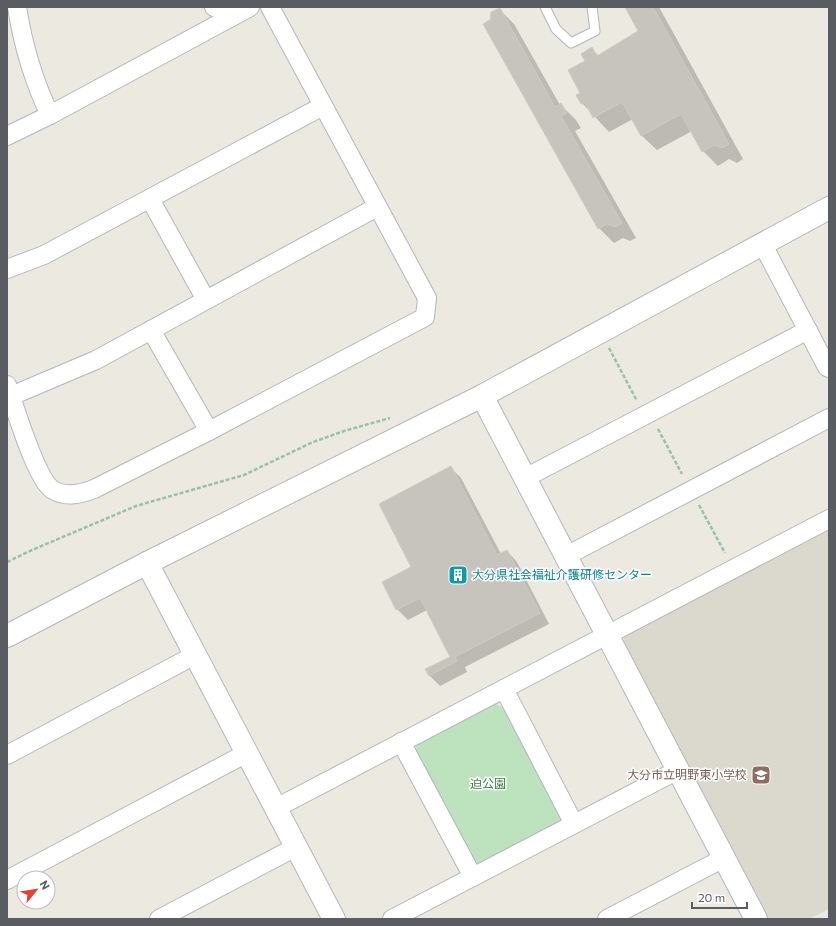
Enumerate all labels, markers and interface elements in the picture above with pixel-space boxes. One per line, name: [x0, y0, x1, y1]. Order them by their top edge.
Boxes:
building icon: 大分県社会福祉介護研修センター: [447, 564, 469, 586]
place label: 大分県社会福祉介護研修センター: [472, 567, 652, 581]
school or university icon: 大分市立明野東小学校: [750, 764, 772, 786]
place label: 大分市立明野東小学校: [627, 767, 747, 781]
park label: 迫公園: [470, 776, 506, 790]
north arrow: [16, 870, 56, 910]
text: N: [37, 878, 53, 892]
scale bar: [692, 884, 747, 910]
text: 20 m: [698, 890, 725, 904]

